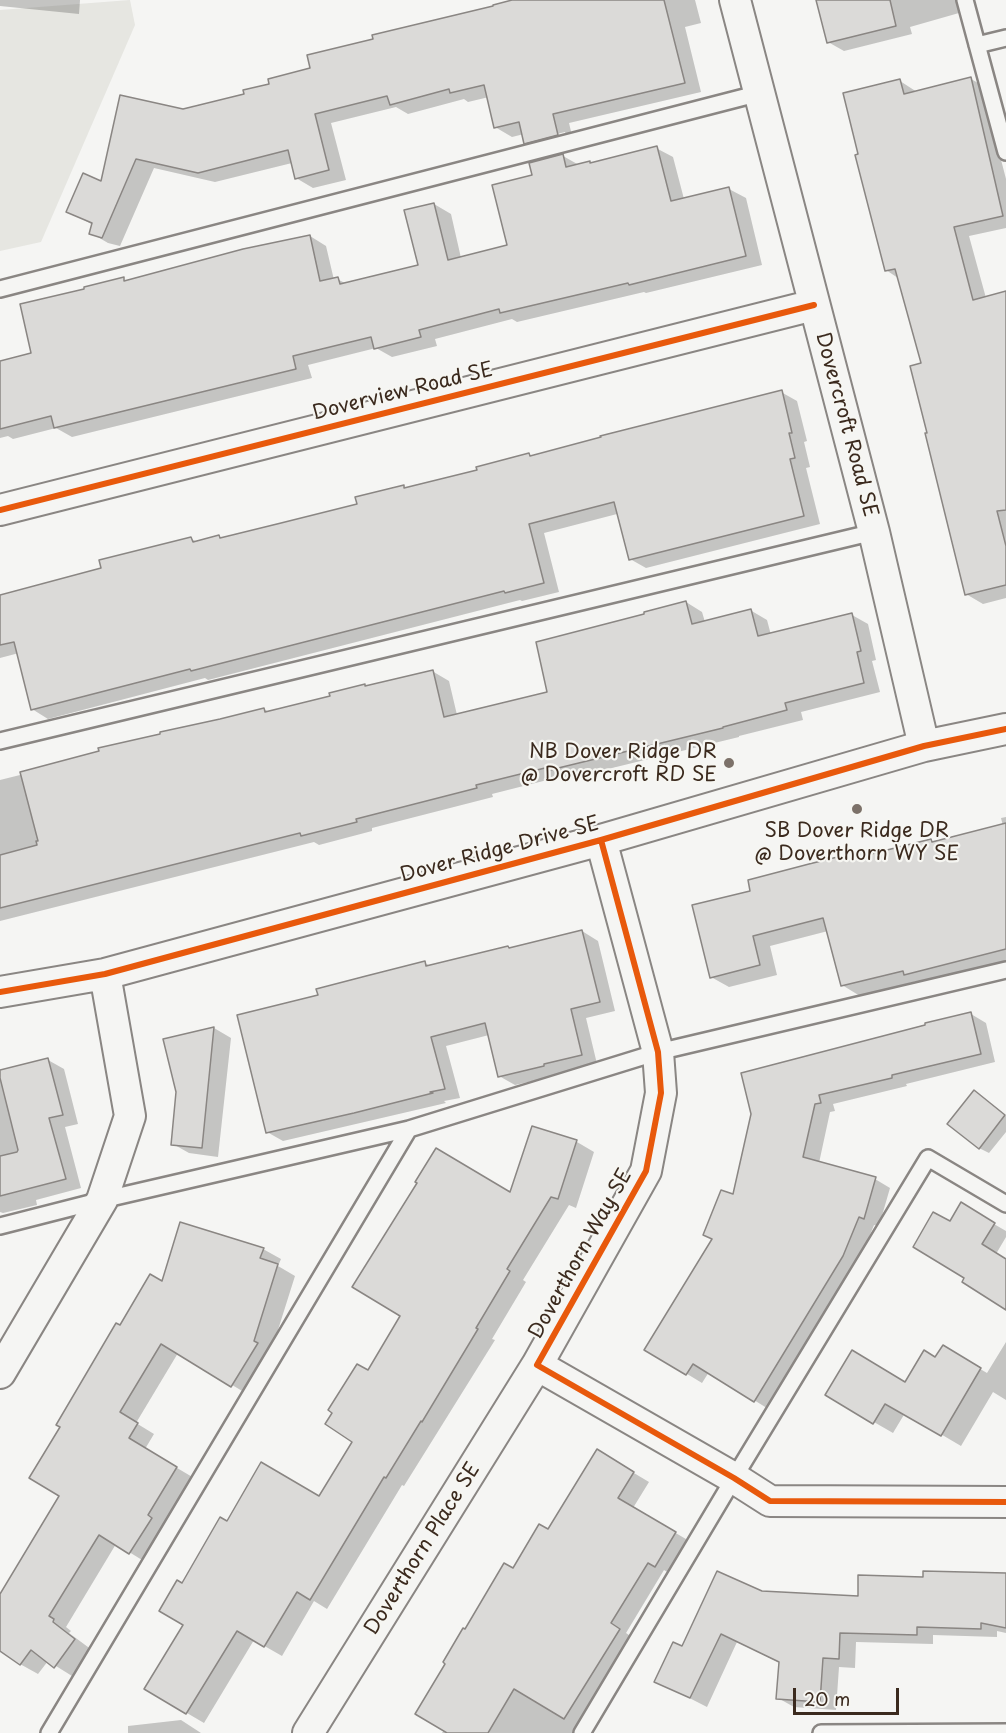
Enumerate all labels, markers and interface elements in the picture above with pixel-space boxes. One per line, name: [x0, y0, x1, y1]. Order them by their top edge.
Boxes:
street label: Dovercroft Road SE: [810, 330, 882, 520]
street label: Doverview Road SE: [310, 358, 496, 426]
place label: NB Dover Ridge DR @ Dovercroft RD SE: [521, 740, 717, 787]
marker: NB Dover Ridge DR @ Dovercroft RD SE: [722, 756, 736, 770]
marker: SB Dover Ridge DR @ Doverthorn WY SE: [850, 802, 864, 816]
street label: Dover Ridge Drive SE: [398, 812, 602, 888]
place label: SB Dover Ridge DR @ Doverthorn WY SE: [755, 819, 959, 866]
street label: Doverthorn Way SE: [524, 1165, 638, 1343]
street label: Doverthorn Place SE: [360, 1458, 486, 1640]
scale bar: [796, 1676, 902, 1714]
text: 20 m: [804, 1685, 850, 1712]

